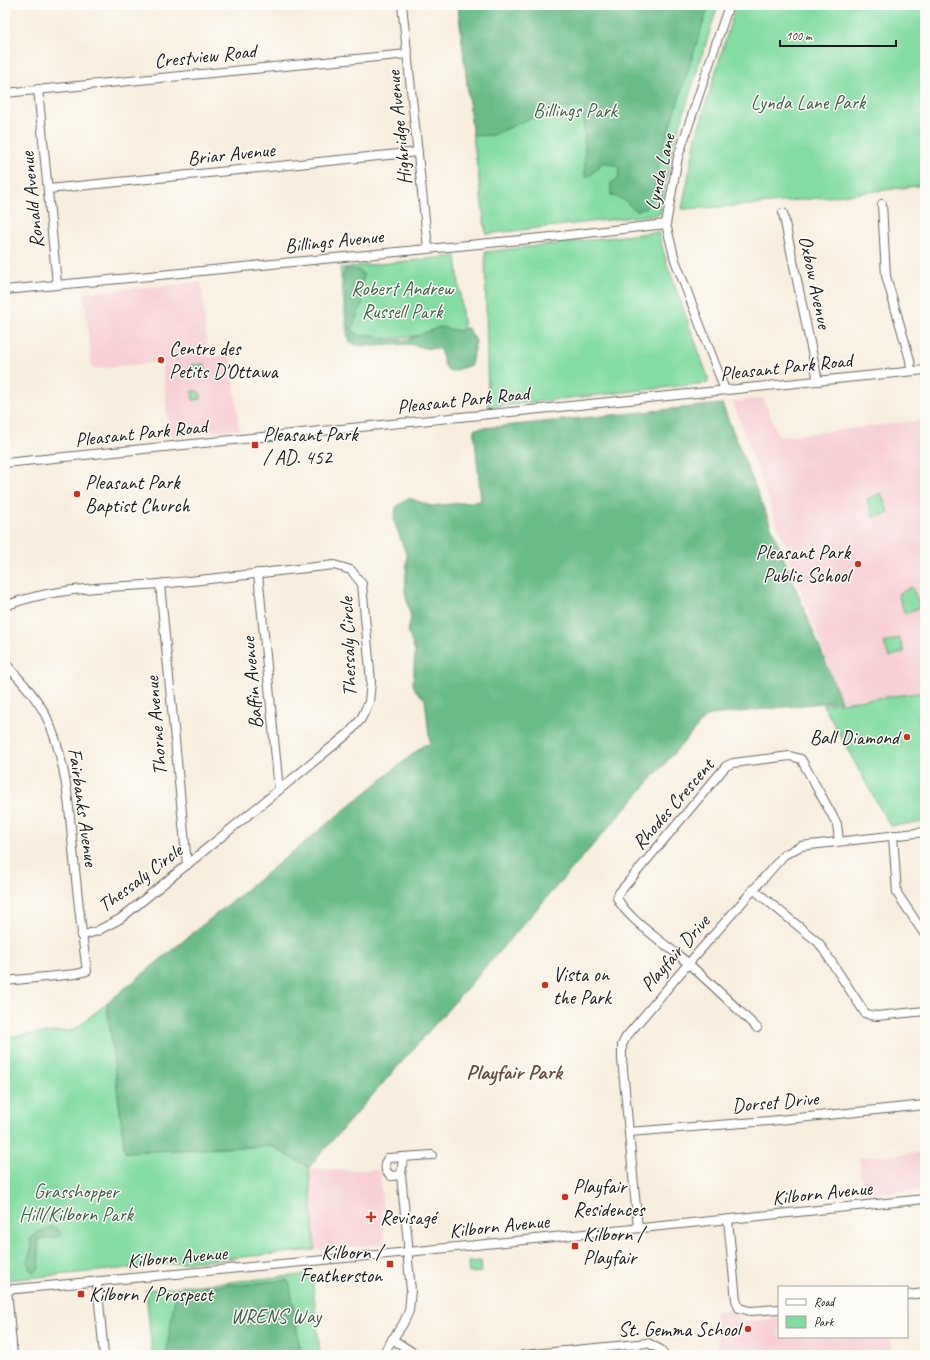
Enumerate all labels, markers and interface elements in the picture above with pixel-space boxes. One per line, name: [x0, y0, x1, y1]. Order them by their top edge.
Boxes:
scale bar: [780, 22, 896, 48]
text: 100 m: [786, 28, 813, 44]
street label: Crestview Road: [153, 38, 260, 74]
street label: Highridge Avenue: [380, 68, 417, 186]
park label: Lynda Lane Park: [751, 90, 867, 115]
park label: Billings Park: [533, 98, 619, 123]
street label: Lynda Lane: [639, 130, 681, 213]
street label: Briar Avenue: [186, 137, 277, 171]
street label: Ronald Avenue: [14, 149, 49, 249]
street label: Billings Avenue: [284, 223, 386, 259]
street label: Oxbow Avenue: [793, 233, 837, 332]
park label: Robert Andrew Russell Park: [351, 276, 455, 324]
place label: Centre des Petits D'Ottawa: [169, 336, 280, 384]
street label: Pleasant Park Road: [719, 347, 856, 386]
marker: Centre des Petits D'Ottawa: [156, 355, 166, 365]
street label: Pleasant Park Road: [396, 380, 533, 419]
street label: Pleasant Park Road: [74, 413, 211, 452]
place label: Pleasant Park / AD. 452: [263, 422, 359, 470]
marker: Pleasant Park / AD. 452: [250, 440, 260, 450]
place label: Pleasant Park Baptist Church: [85, 470, 191, 518]
marker: Pleasant Park Baptist Church: [72, 489, 82, 499]
place label: Pleasant Park Public School: [755, 540, 854, 588]
marker: Pleasant Park Public School: [853, 559, 863, 569]
street label: Thessaly Circle: [334, 595, 362, 697]
street label: Baffin Avenue: [235, 635, 268, 730]
street label: Thorne Avenue: [139, 674, 173, 777]
place label: Ball Diamond: [810, 725, 902, 750]
marker: Ball Diamond: [902, 732, 912, 742]
street label: Fairbanks Avenue: [62, 746, 104, 869]
street label: Rhodes Crescent: [627, 751, 721, 855]
street label: Thessaly Circle: [93, 837, 188, 918]
street label: Playfair Drive: [635, 908, 716, 997]
place label: Vista on the Park: [553, 962, 613, 1010]
marker: Vista on the Park: [540, 980, 550, 990]
district label: Playfair Park: [466, 1059, 564, 1086]
street label: Dorset Drive: [731, 1086, 821, 1118]
place label: Playfair Residences: [573, 1174, 647, 1222]
street label: Kilborn Avenue: [771, 1175, 875, 1211]
park label: Grasshopper Hill/Kilborn Park: [19, 1179, 135, 1227]
marker: Playfair Residences: [560, 1192, 570, 1202]
place label: Revisagé: [380, 1205, 440, 1230]
street label: Kilborn Avenue: [448, 1208, 552, 1244]
marker: Revisagé: [365, 1211, 377, 1223]
place label: Kilborn / Playfair: [583, 1222, 648, 1270]
street label: Kilborn Avenue: [126, 1240, 229, 1274]
place label: Kilborn / Featherston: [300, 1240, 386, 1288]
marker: Kilborn / Playfair: [570, 1241, 580, 1251]
marker: Kilborn / Featherston: [385, 1259, 395, 1269]
place label: Kilborn / Prospect: [89, 1282, 215, 1307]
legend: [778, 1286, 908, 1338]
marker: Kilborn / Prospect: [76, 1289, 86, 1299]
text: Road: [814, 1294, 836, 1310]
park label: WRENS Way: [231, 1304, 323, 1329]
text: Park: [814, 1314, 835, 1330]
place label: St. Gemma School: [618, 1317, 744, 1342]
marker: St. Gemma School: [743, 1324, 753, 1334]

